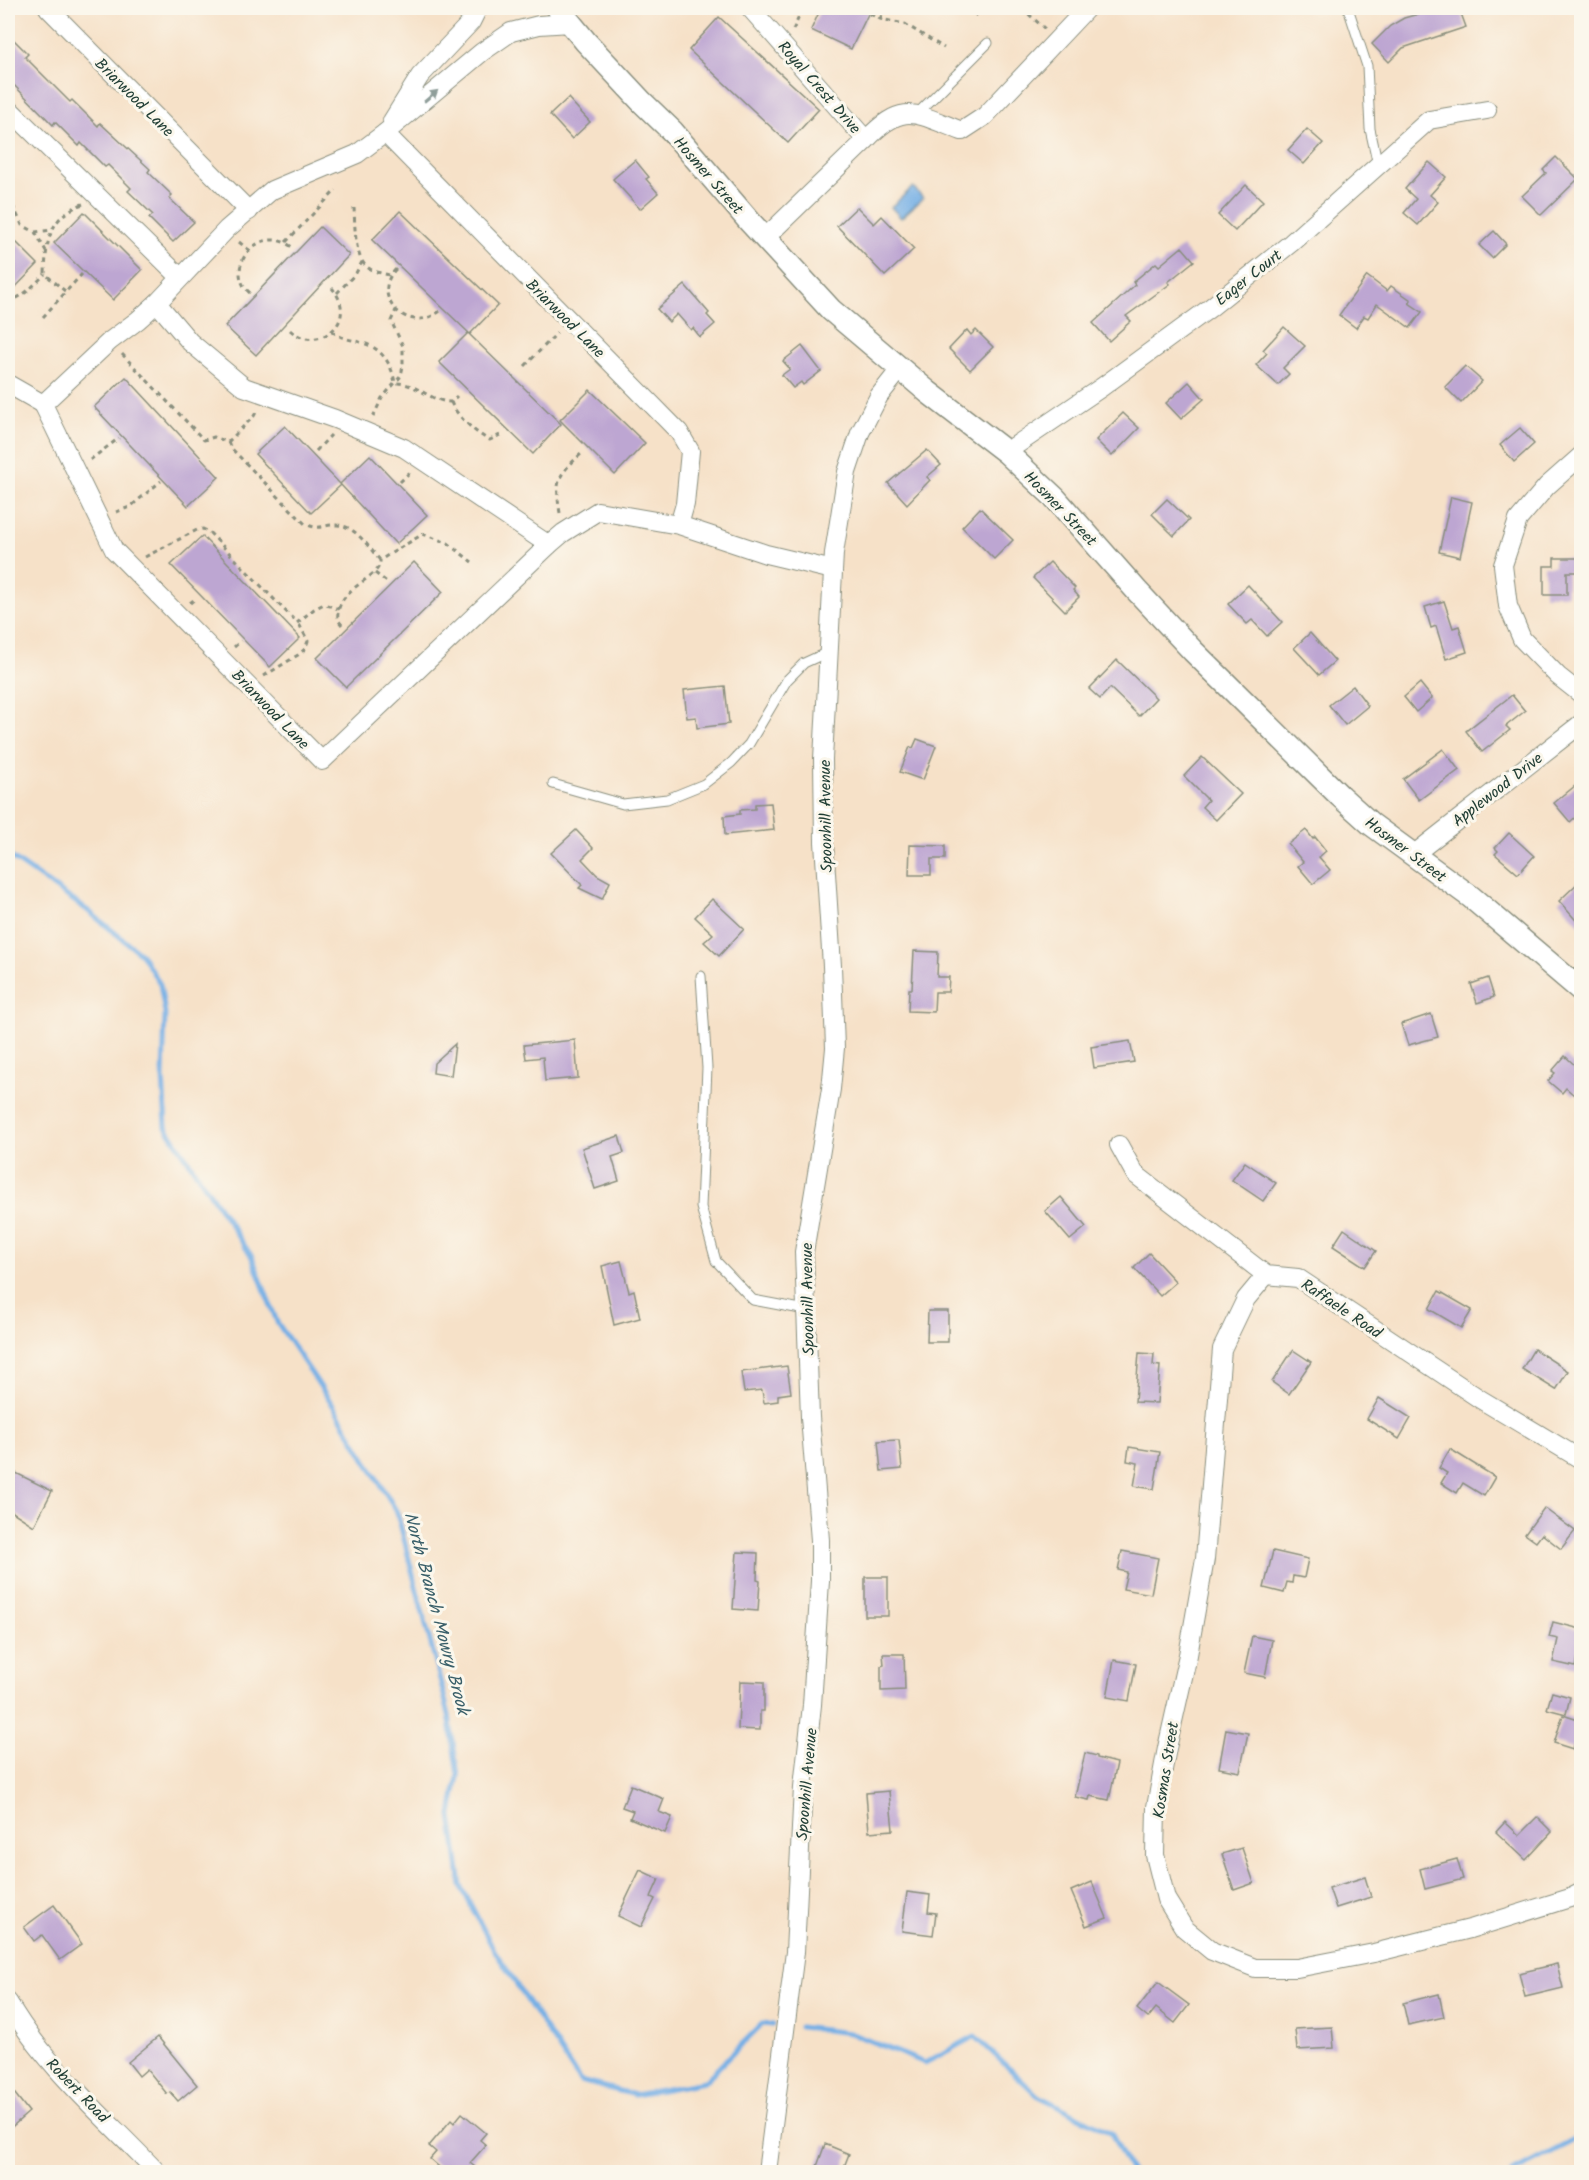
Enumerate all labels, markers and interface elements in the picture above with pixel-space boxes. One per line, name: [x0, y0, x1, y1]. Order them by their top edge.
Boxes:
street label: Royal Crest Drive: [771, 36, 867, 140]
street label: Briarwood Lane: [88, 53, 179, 144]
one-way arrow: [423, 90, 439, 103]
street label: Hosmer Street: [667, 131, 750, 221]
street label: Eager Court: [1210, 243, 1289, 312]
street label: Briarwood Lane: [519, 274, 610, 365]
street label: Hosmer Street: [1017, 465, 1103, 553]
street label: Briarwood Lane: [225, 664, 315, 756]
street label: Applewood Drive: [1447, 747, 1549, 834]
street label: Spoonhill Avenue: [813, 759, 840, 873]
street label: Hosmer Street: [1359, 811, 1452, 890]
street label: Spoonhill Avenue: [795, 1242, 822, 1356]
street label: Raffaele Road: [1296, 1273, 1388, 1346]
water label: North Branch Mowry Brook: [395, 1509, 477, 1720]
street label: Kosmas Street: [1147, 1719, 1187, 1820]
street label: Spoonhill Avenue: [790, 1727, 825, 1841]
street label: Robert Road: [39, 2053, 115, 2130]

